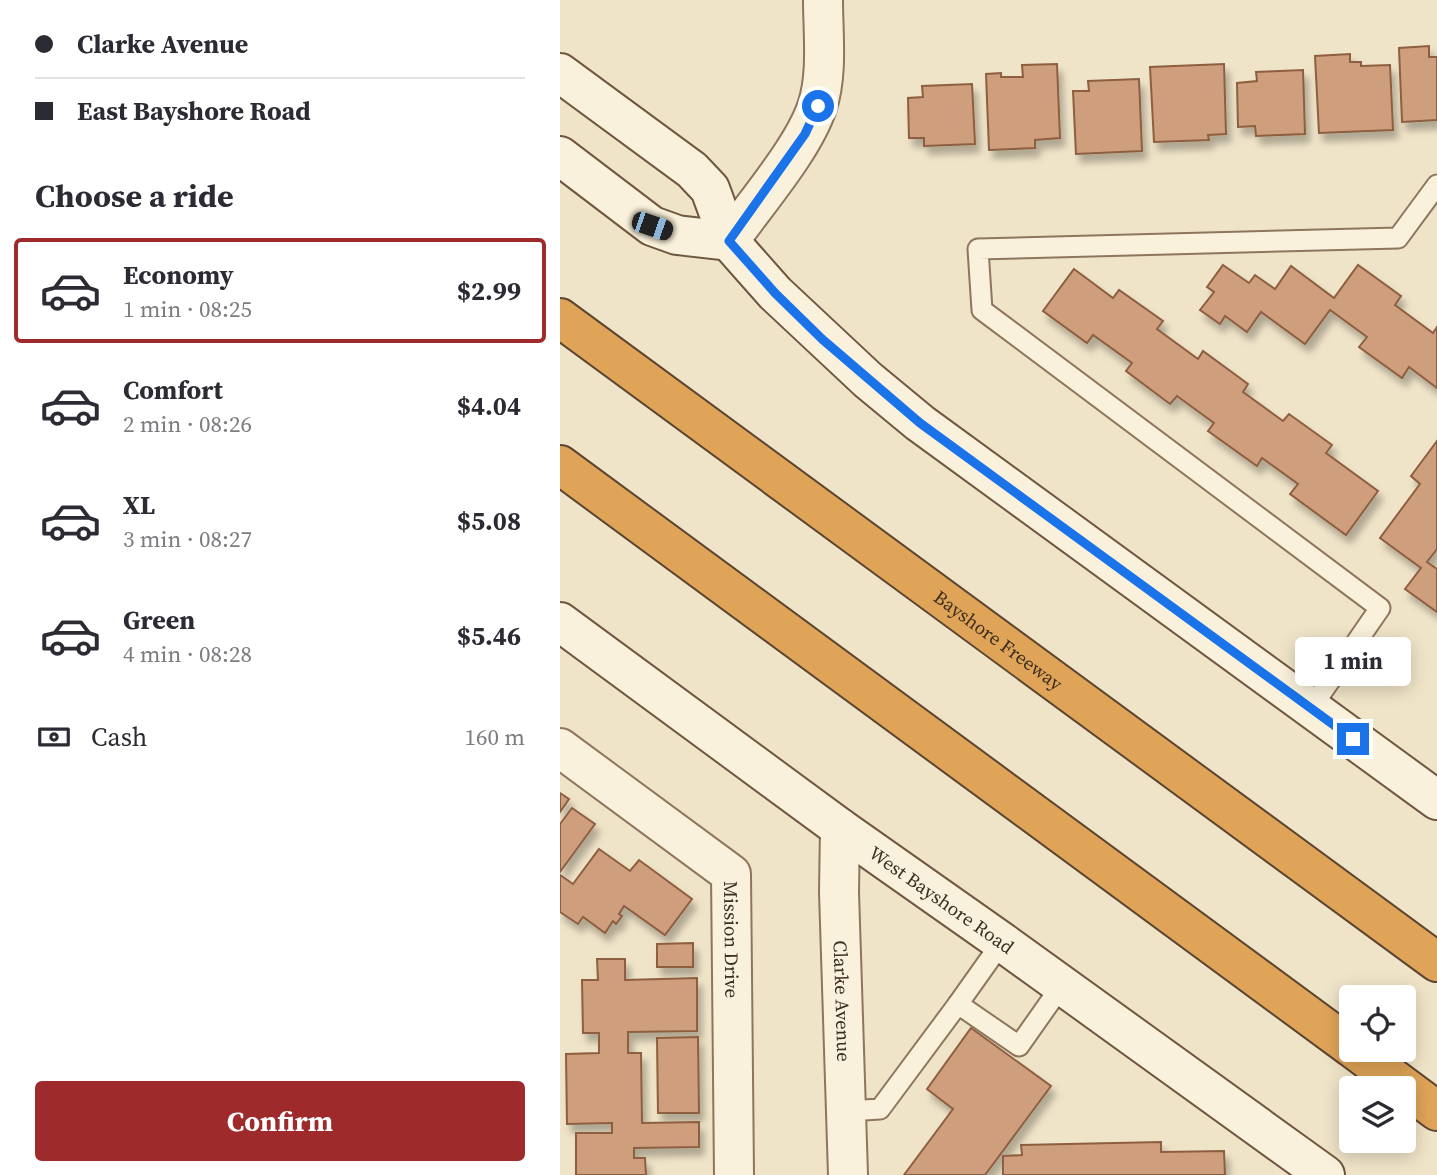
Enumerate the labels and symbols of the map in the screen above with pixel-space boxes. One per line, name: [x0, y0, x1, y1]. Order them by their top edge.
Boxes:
route start: [802, 90, 834, 122]
car: [629, 209, 676, 243]
street label: Bayshore Freeway: [929, 584, 1068, 696]
callout: 1 min: [1295, 638, 1411, 686]
route end: [1337, 723, 1369, 755]
street label: West Bayshore Road: [864, 840, 1020, 960]
street label: Mission Drive: [718, 881, 745, 998]
street label: Clarke Avenue: [828, 940, 857, 1062]

